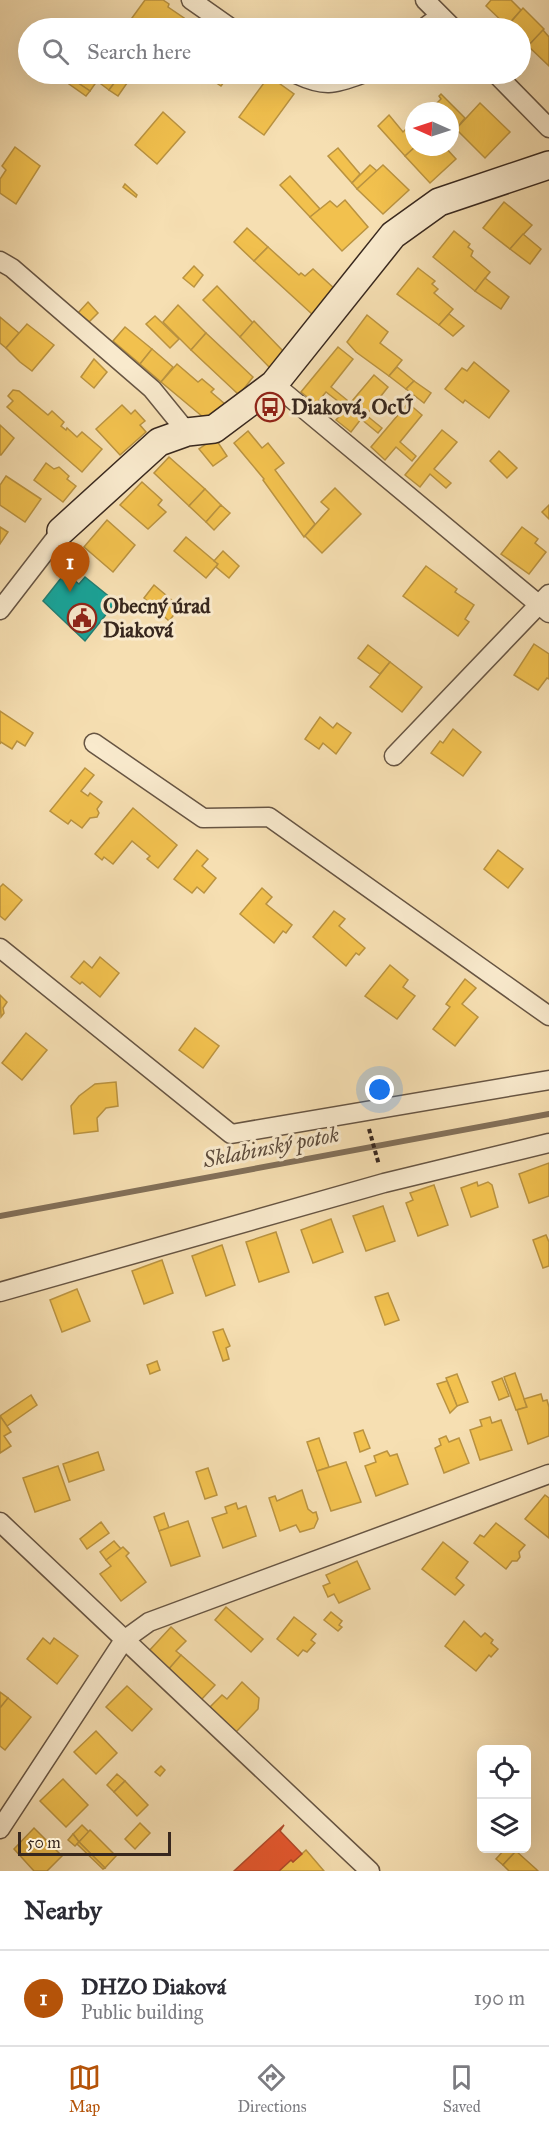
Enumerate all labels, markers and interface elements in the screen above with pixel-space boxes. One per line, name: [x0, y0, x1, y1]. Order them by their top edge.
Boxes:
search box: [18, 18, 531, 84]
icon: search: [39, 35, 72, 68]
text: Search here: [87, 38, 191, 65]
north arrow: [405, 102, 459, 156]
bus stop icon: Diaková, OcÚ: [254, 391, 286, 423]
place label: Diaková, OcÚ: [291, 393, 413, 420]
pin: 1: [50, 542, 90, 592]
place label: Obecný úrad Diaková: [103, 593, 211, 643]
public building icon: Obecný úrad Diaková: [66, 602, 98, 634]
your location: [365, 1075, 394, 1104]
water label: Sklabinský potok: [200, 1121, 341, 1174]
map controls: [477, 1745, 531, 1853]
button: locate: [477, 1745, 531, 1799]
button: layers: [477, 1799, 531, 1853]
scale bar: [18, 1829, 171, 1856]
text: 50 m: [27, 1833, 61, 1852]
text: Nearby: [24, 1894, 102, 1926]
text: DHZO Diaková: [81, 1973, 226, 2000]
text: 1: [40, 1986, 47, 2010]
text: 190 m: [474, 1986, 525, 2010]
text: Public building: [81, 2000, 203, 2024]
tab: Map: [68, 2061, 101, 2116]
tab: Directions: [237, 2061, 306, 2116]
tab: Saved: [443, 2061, 481, 2116]

